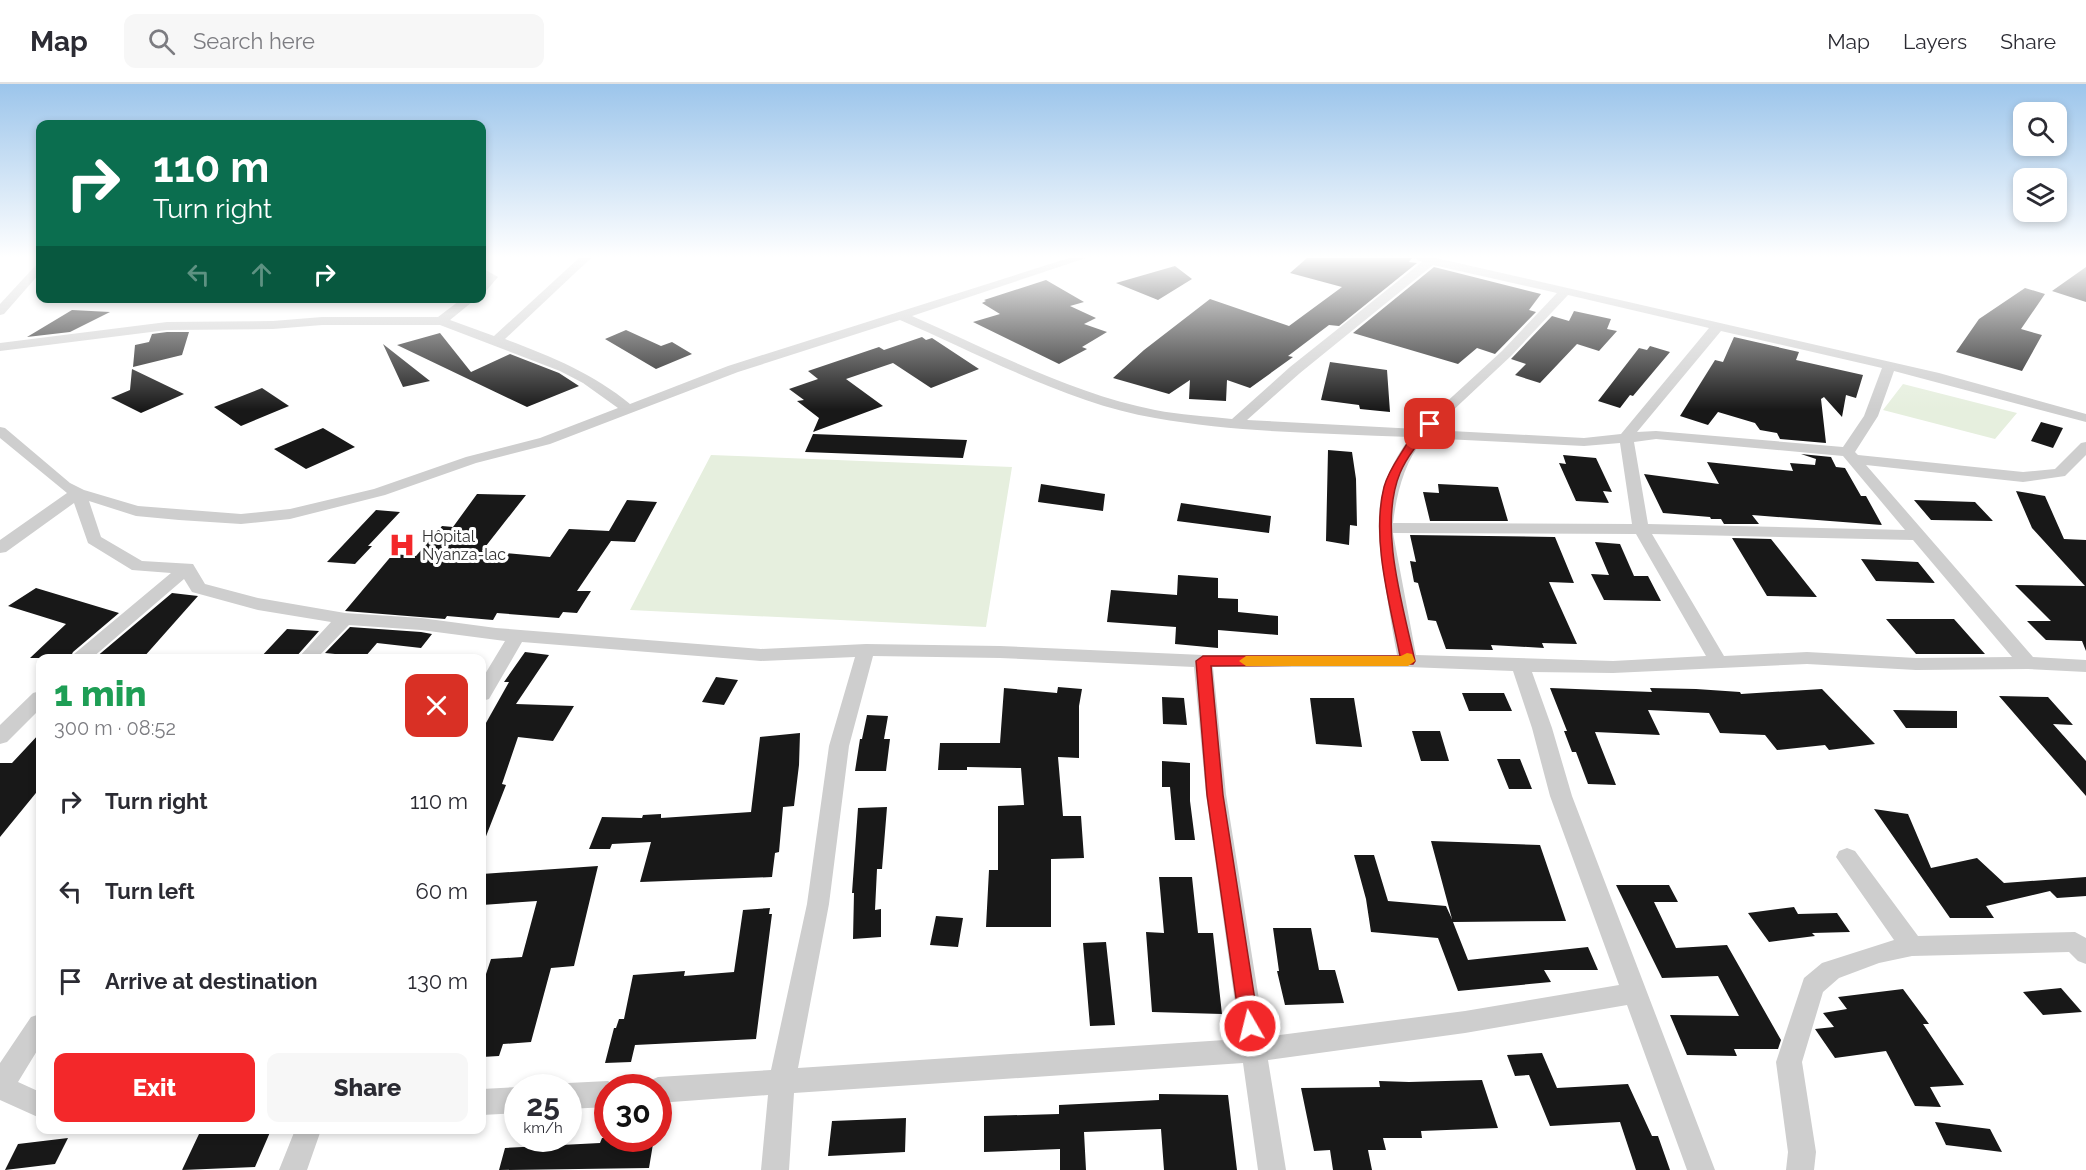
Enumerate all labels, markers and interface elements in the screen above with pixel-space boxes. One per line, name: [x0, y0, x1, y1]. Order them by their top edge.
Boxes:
search box: [124, 14, 544, 68]
text: Map: [30, 25, 88, 58]
icon: search: [145, 25, 178, 58]
text: Search here: [193, 28, 315, 54]
text: Map: [1827, 29, 1870, 54]
text: Layers: [1903, 29, 1967, 54]
text: Share: [2000, 29, 2056, 54]
map controls: [2013, 102, 2067, 222]
button: search: [2013, 102, 2067, 156]
text: 110 m: [153, 143, 269, 192]
icon: right: [54, 144, 132, 222]
button: layers: [2013, 168, 2067, 222]
text: Turn right: [153, 193, 272, 224]
icon: left: [182, 258, 215, 291]
icon: ahead: [245, 258, 278, 291]
icon: right: [308, 258, 341, 291]
pin: [1404, 398, 1455, 449]
icon: arrive: [1413, 407, 1446, 440]
place label: Hôpital Nyanza-lac: [422, 527, 506, 564]
hospital icon: Hôpital Nyanza-lac: [387, 530, 417, 560]
text: 1 min: [54, 672, 146, 714]
button: close: [405, 674, 468, 737]
text: 300 m · 08:52: [54, 716, 176, 740]
icon: right: [54, 785, 87, 818]
text: Turn right: [105, 788, 208, 814]
text: 110 m: [410, 788, 468, 814]
icon: left: [54, 875, 87, 908]
text: Turn left: [105, 878, 195, 904]
text: 60 m: [415, 878, 468, 904]
icon: arrive: [54, 965, 87, 998]
text: Arrive at destination: [105, 968, 318, 994]
text: 130 m: [408, 968, 468, 994]
position arrow: [1218, 994, 1282, 1058]
button: Exit: [54, 1053, 255, 1122]
button: Share: [267, 1053, 468, 1122]
speed limit sign: 30: [594, 1074, 672, 1152]
text: 25: [526, 1088, 560, 1123]
text: km/h: [523, 1119, 563, 1137]

